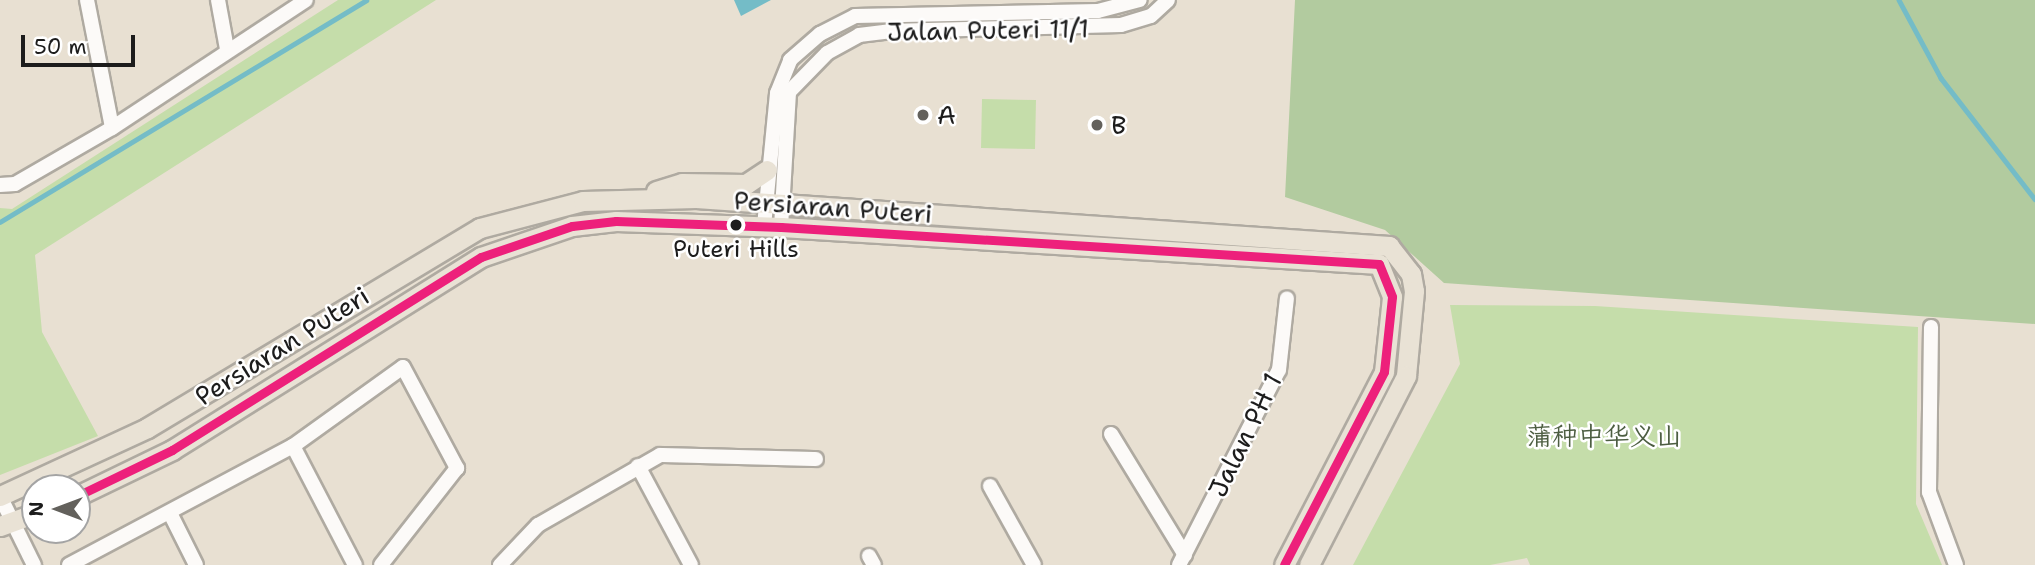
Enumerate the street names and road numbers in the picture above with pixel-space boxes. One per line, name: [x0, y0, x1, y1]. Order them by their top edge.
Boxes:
street label: Jalan Puteri 11/1: [887, 13, 1089, 47]
street label: Persiaran Puteri: [733, 184, 933, 230]
street label: Persiaran Puteri: [189, 280, 375, 412]
street label: Jalan PH 1: [1202, 368, 1288, 502]

